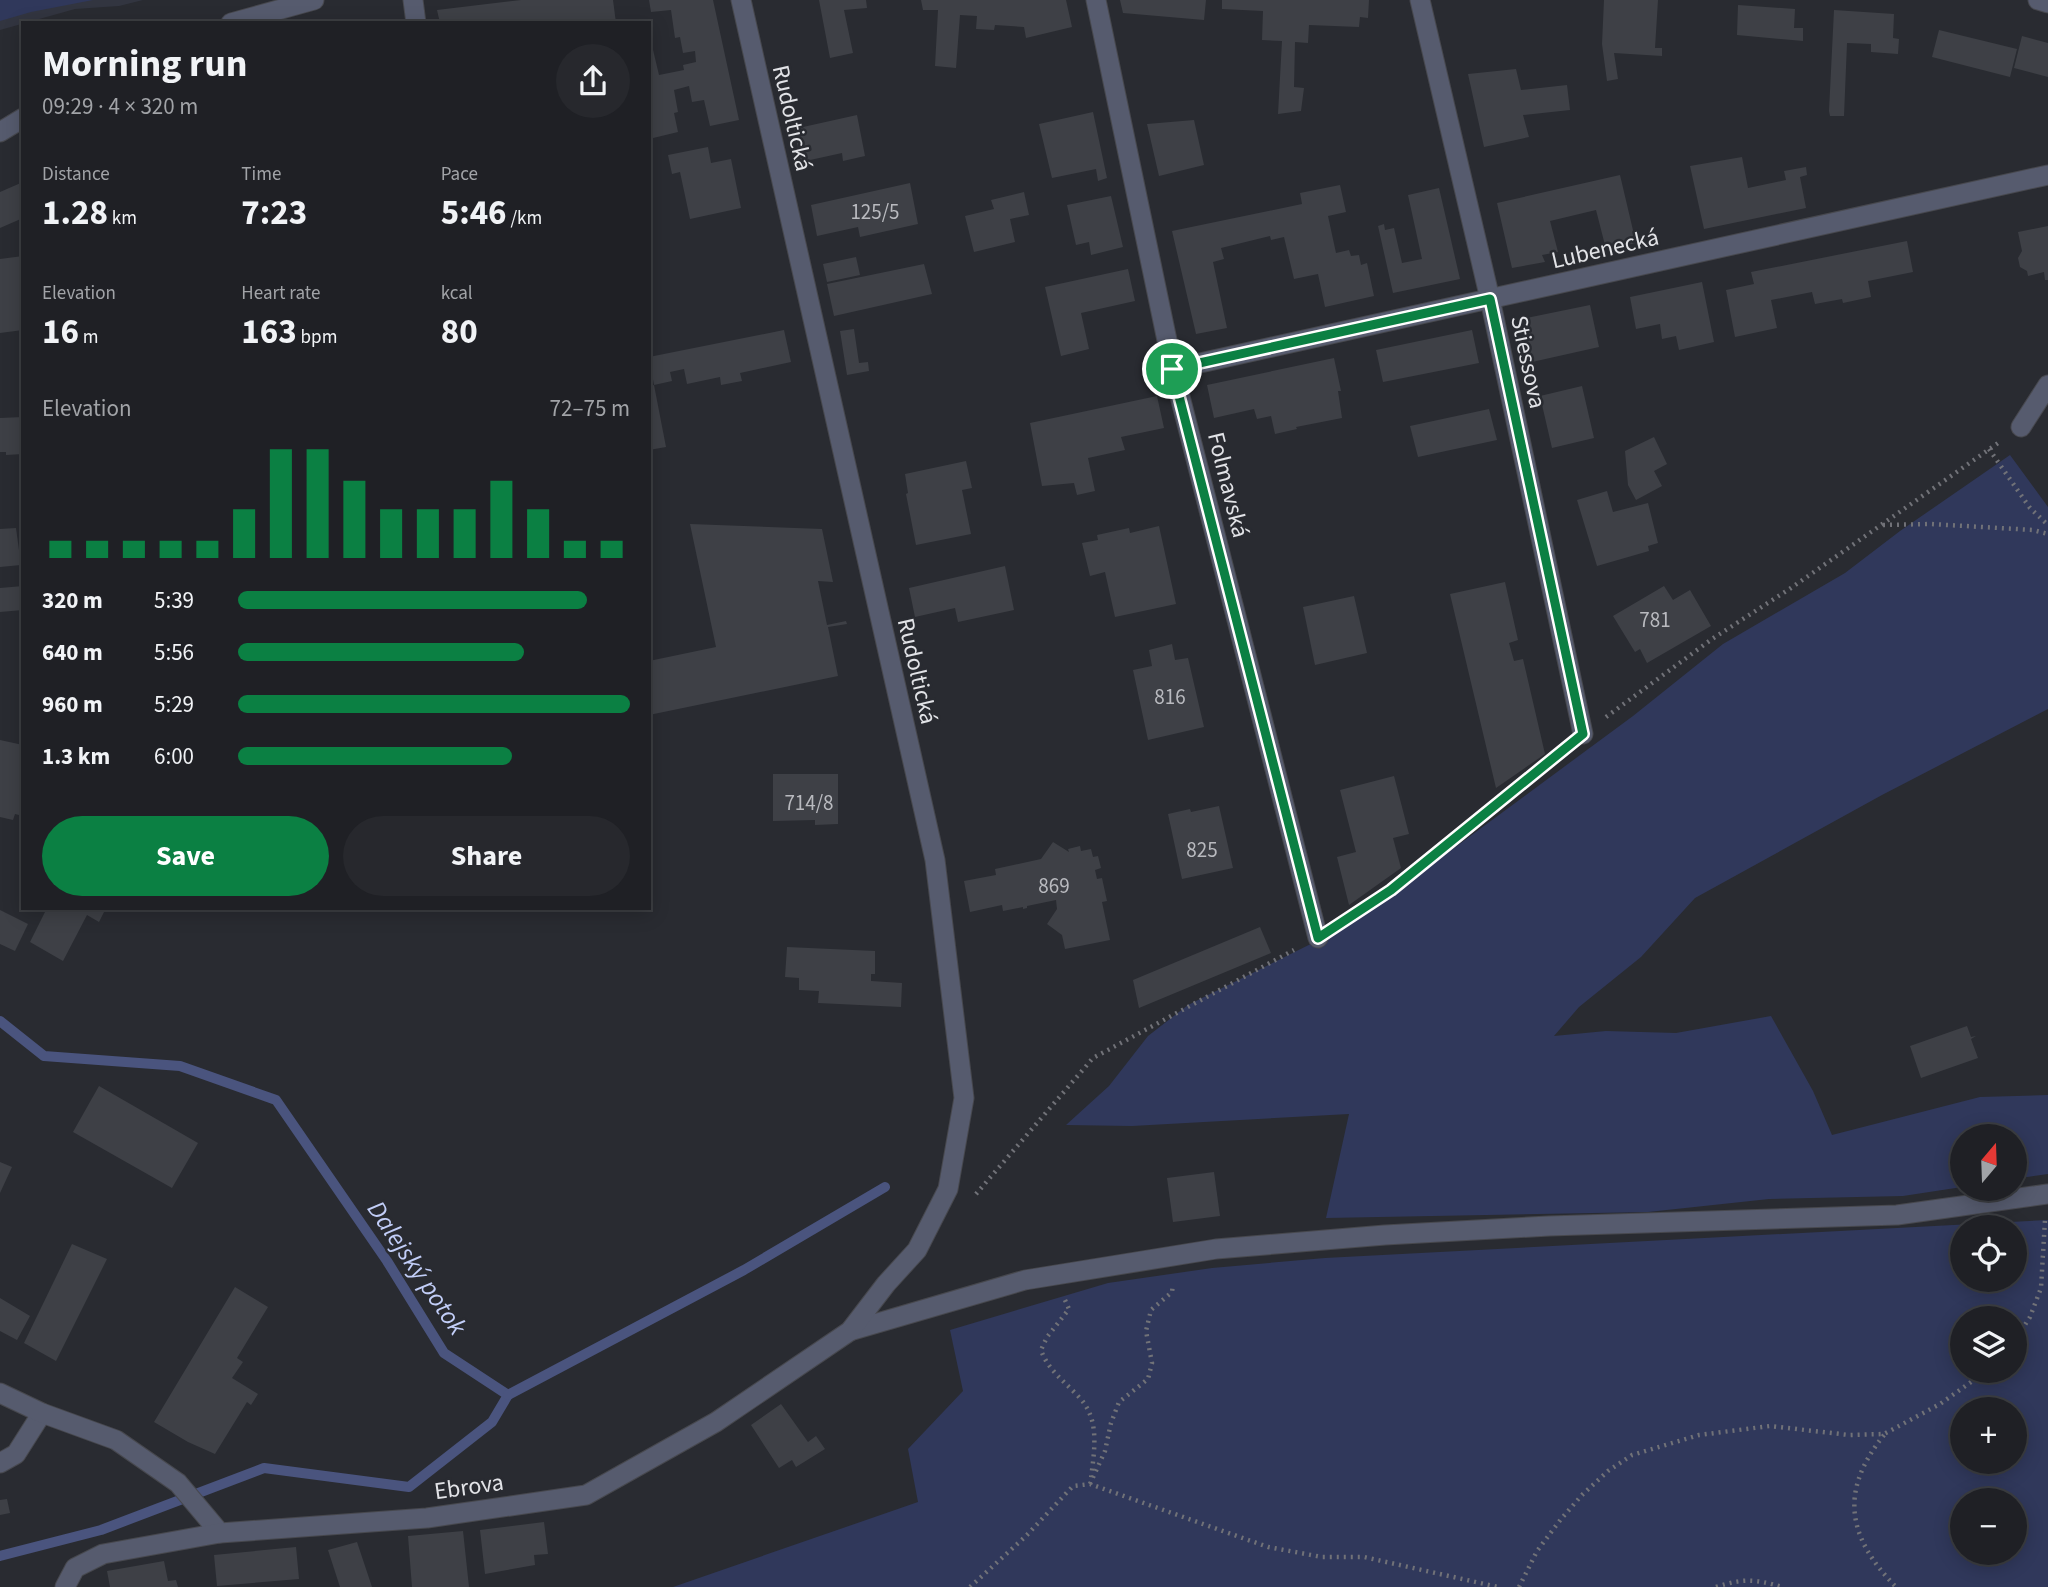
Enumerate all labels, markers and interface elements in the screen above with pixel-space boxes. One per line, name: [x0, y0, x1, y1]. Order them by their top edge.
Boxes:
text: Morning run: [42, 37, 247, 91]
button: share: [556, 44, 630, 118]
street label: Rudoltická: [763, 62, 821, 174]
text: 09:29 · 4 × 320 m: [42, 90, 198, 123]
text: Distance: [42, 161, 110, 188]
text: Time: [241, 161, 281, 188]
text: Pace: [441, 161, 478, 188]
text: 1.28: [42, 188, 108, 238]
text: 7:23: [241, 188, 307, 238]
text: 5:46: [441, 188, 507, 238]
house number: 125/5: [850, 197, 900, 227]
text: km: [108, 205, 137, 232]
text: /km: [507, 205, 542, 232]
street label: Lubenecká: [1548, 220, 1662, 278]
text: Elevation: [42, 280, 116, 307]
text: Heart rate: [241, 280, 320, 307]
text: kcal: [441, 280, 473, 307]
text: 16: [42, 307, 79, 357]
text: 163: [241, 307, 297, 357]
text: 80: [441, 307, 478, 357]
street label: Stiessova: [1501, 312, 1555, 412]
text: m: [79, 324, 99, 351]
text: bpm: [297, 324, 337, 351]
pin: [1142, 339, 1202, 399]
icon: arrive: [1153, 350, 1191, 388]
text: Elevation: [42, 392, 132, 425]
text: 72–75 m: [550, 392, 630, 425]
street label: Folmavská: [1198, 429, 1258, 541]
text: 320 m: [42, 584, 103, 617]
text: 5:39: [154, 584, 194, 617]
house number: 781: [1639, 605, 1671, 635]
street label: Rudoltická: [888, 615, 946, 727]
text: 640 m: [42, 636, 103, 669]
text: 5:56: [154, 636, 194, 669]
house number: 816: [1154, 682, 1186, 712]
text: 960 m: [42, 688, 103, 721]
text: 5:29: [154, 688, 194, 721]
text: 1.3 km: [42, 740, 110, 773]
text: 6:00: [154, 740, 194, 773]
house number: 714/8: [784, 788, 834, 818]
button: Save: [42, 816, 329, 896]
button: Share: [343, 816, 630, 896]
house number: 825: [1186, 835, 1218, 865]
house number: 869: [1038, 871, 1070, 901]
north arrow: [1950, 1124, 2026, 1200]
map controls: [1950, 1124, 2027, 1565]
water label: Dalejský potok: [358, 1193, 476, 1343]
button: locate: [1950, 1215, 2027, 1292]
button: layers: [1950, 1306, 2027, 1383]
button: +: [1950, 1397, 2027, 1474]
street label: Ebrova: [432, 1465, 506, 1509]
button: −: [1950, 1488, 2027, 1565]

